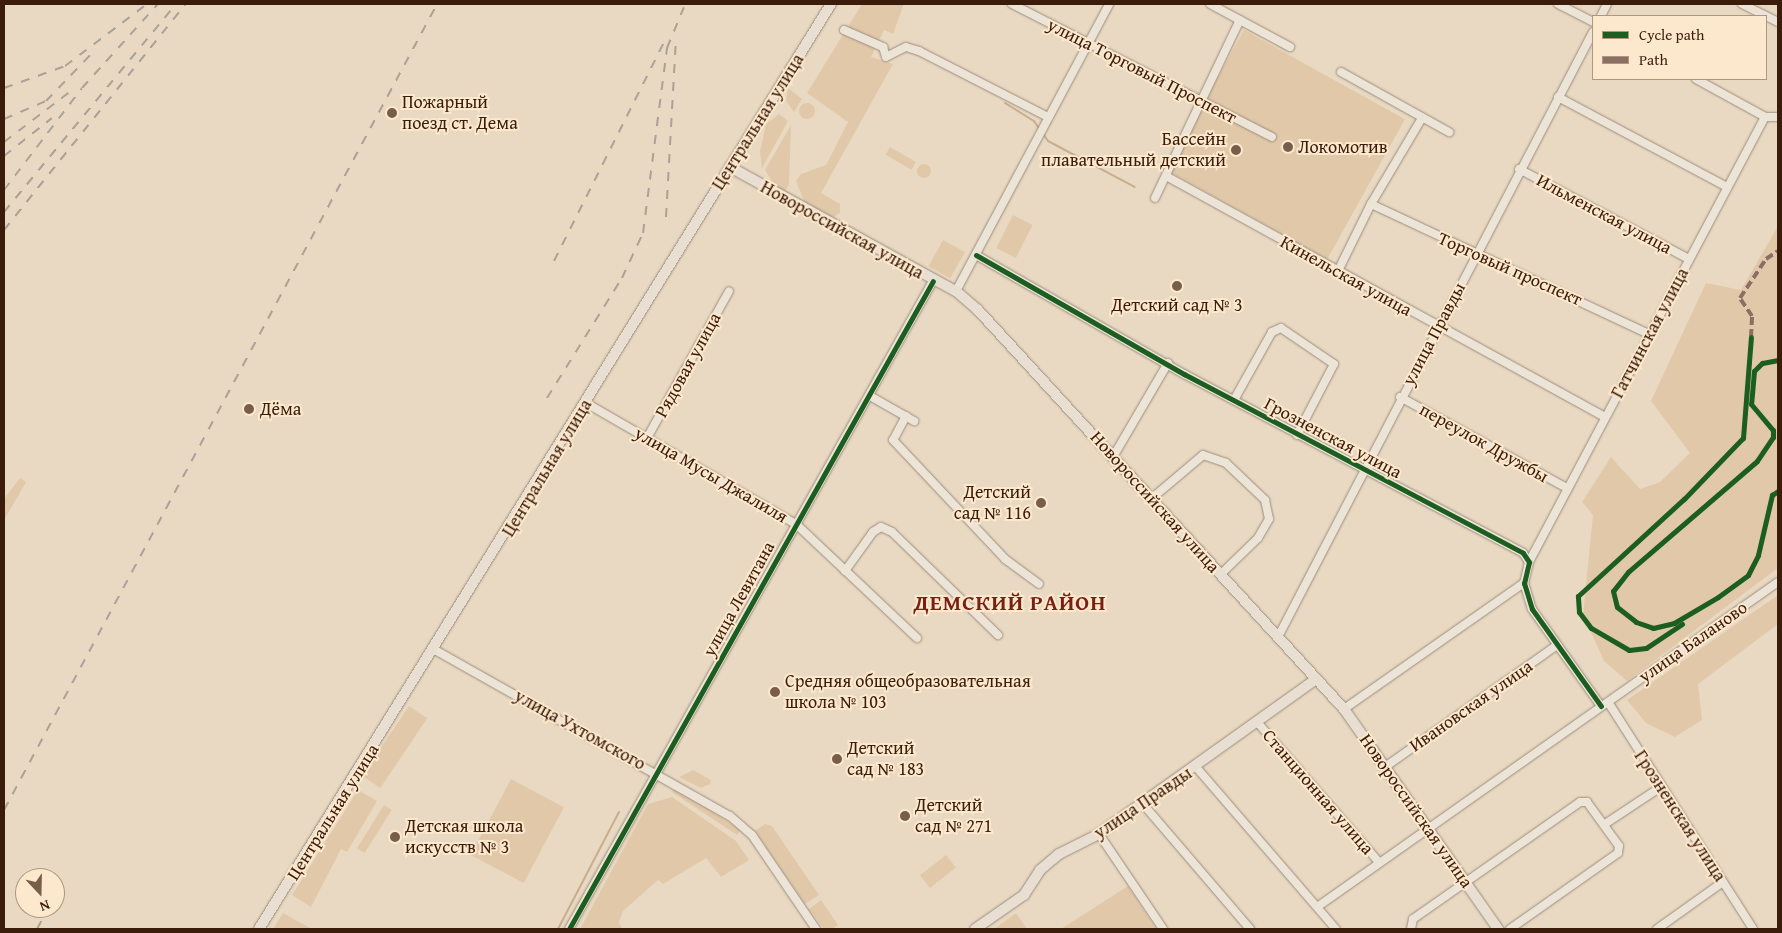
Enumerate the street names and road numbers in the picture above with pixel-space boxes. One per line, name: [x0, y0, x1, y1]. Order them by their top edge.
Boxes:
street label: улица Торговый Проспект: [1044, 14, 1240, 128]
street label: Центральная улица: [707, 50, 809, 194]
street label: Ильменская улица: [1533, 169, 1675, 259]
street label: Новороссийская улица: [757, 176, 927, 284]
street label: Торговый проспект: [1435, 227, 1585, 311]
street label: Кинельская улица: [1277, 231, 1415, 321]
street label: Гатчинская улица: [1607, 264, 1693, 402]
street label: улица Правды: [1398, 279, 1470, 389]
street label: Рядовая улица: [650, 309, 726, 421]
street label: Грозненская улица: [1261, 393, 1405, 483]
street label: Центральная улица: [497, 395, 597, 541]
street label: переулок Дружбы: [1416, 399, 1552, 487]
street label: улица Мусы Джалиля: [631, 422, 791, 528]
street label: Новороссийская улица: [1086, 427, 1224, 577]
street label: улица Левитана: [698, 538, 780, 660]
street label: улица Баланово: [1635, 597, 1751, 687]
street label: Ивановская улица: [1405, 655, 1537, 757]
street label: улица Ухтомского: [511, 685, 649, 775]
street label: Станционная улица: [1258, 725, 1378, 859]
street label: Новороссийская улица: [1355, 730, 1477, 892]
street label: Центральная улица: [282, 740, 384, 884]
street label: Грозненская улица: [1629, 746, 1731, 886]
street label: улица Правды: [1090, 762, 1196, 844]

